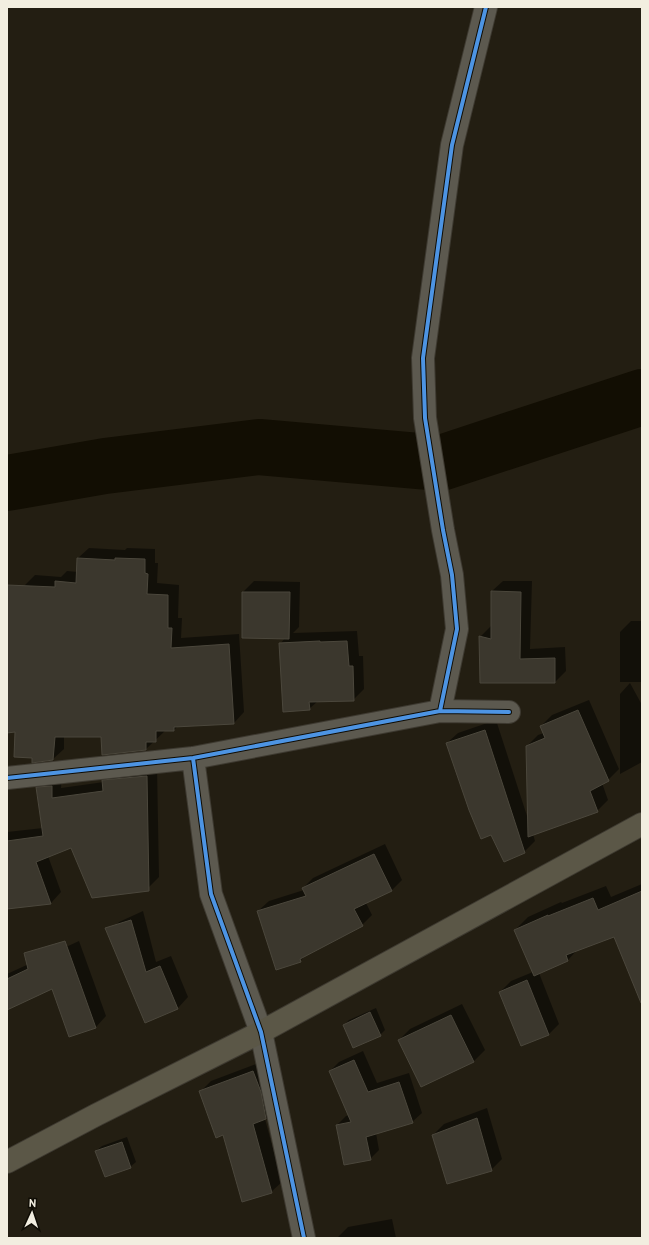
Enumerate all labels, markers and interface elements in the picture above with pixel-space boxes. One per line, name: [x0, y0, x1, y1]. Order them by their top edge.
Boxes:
north arrow: [12, 1193, 52, 1233]
text: N: [29, 1196, 37, 1210]

